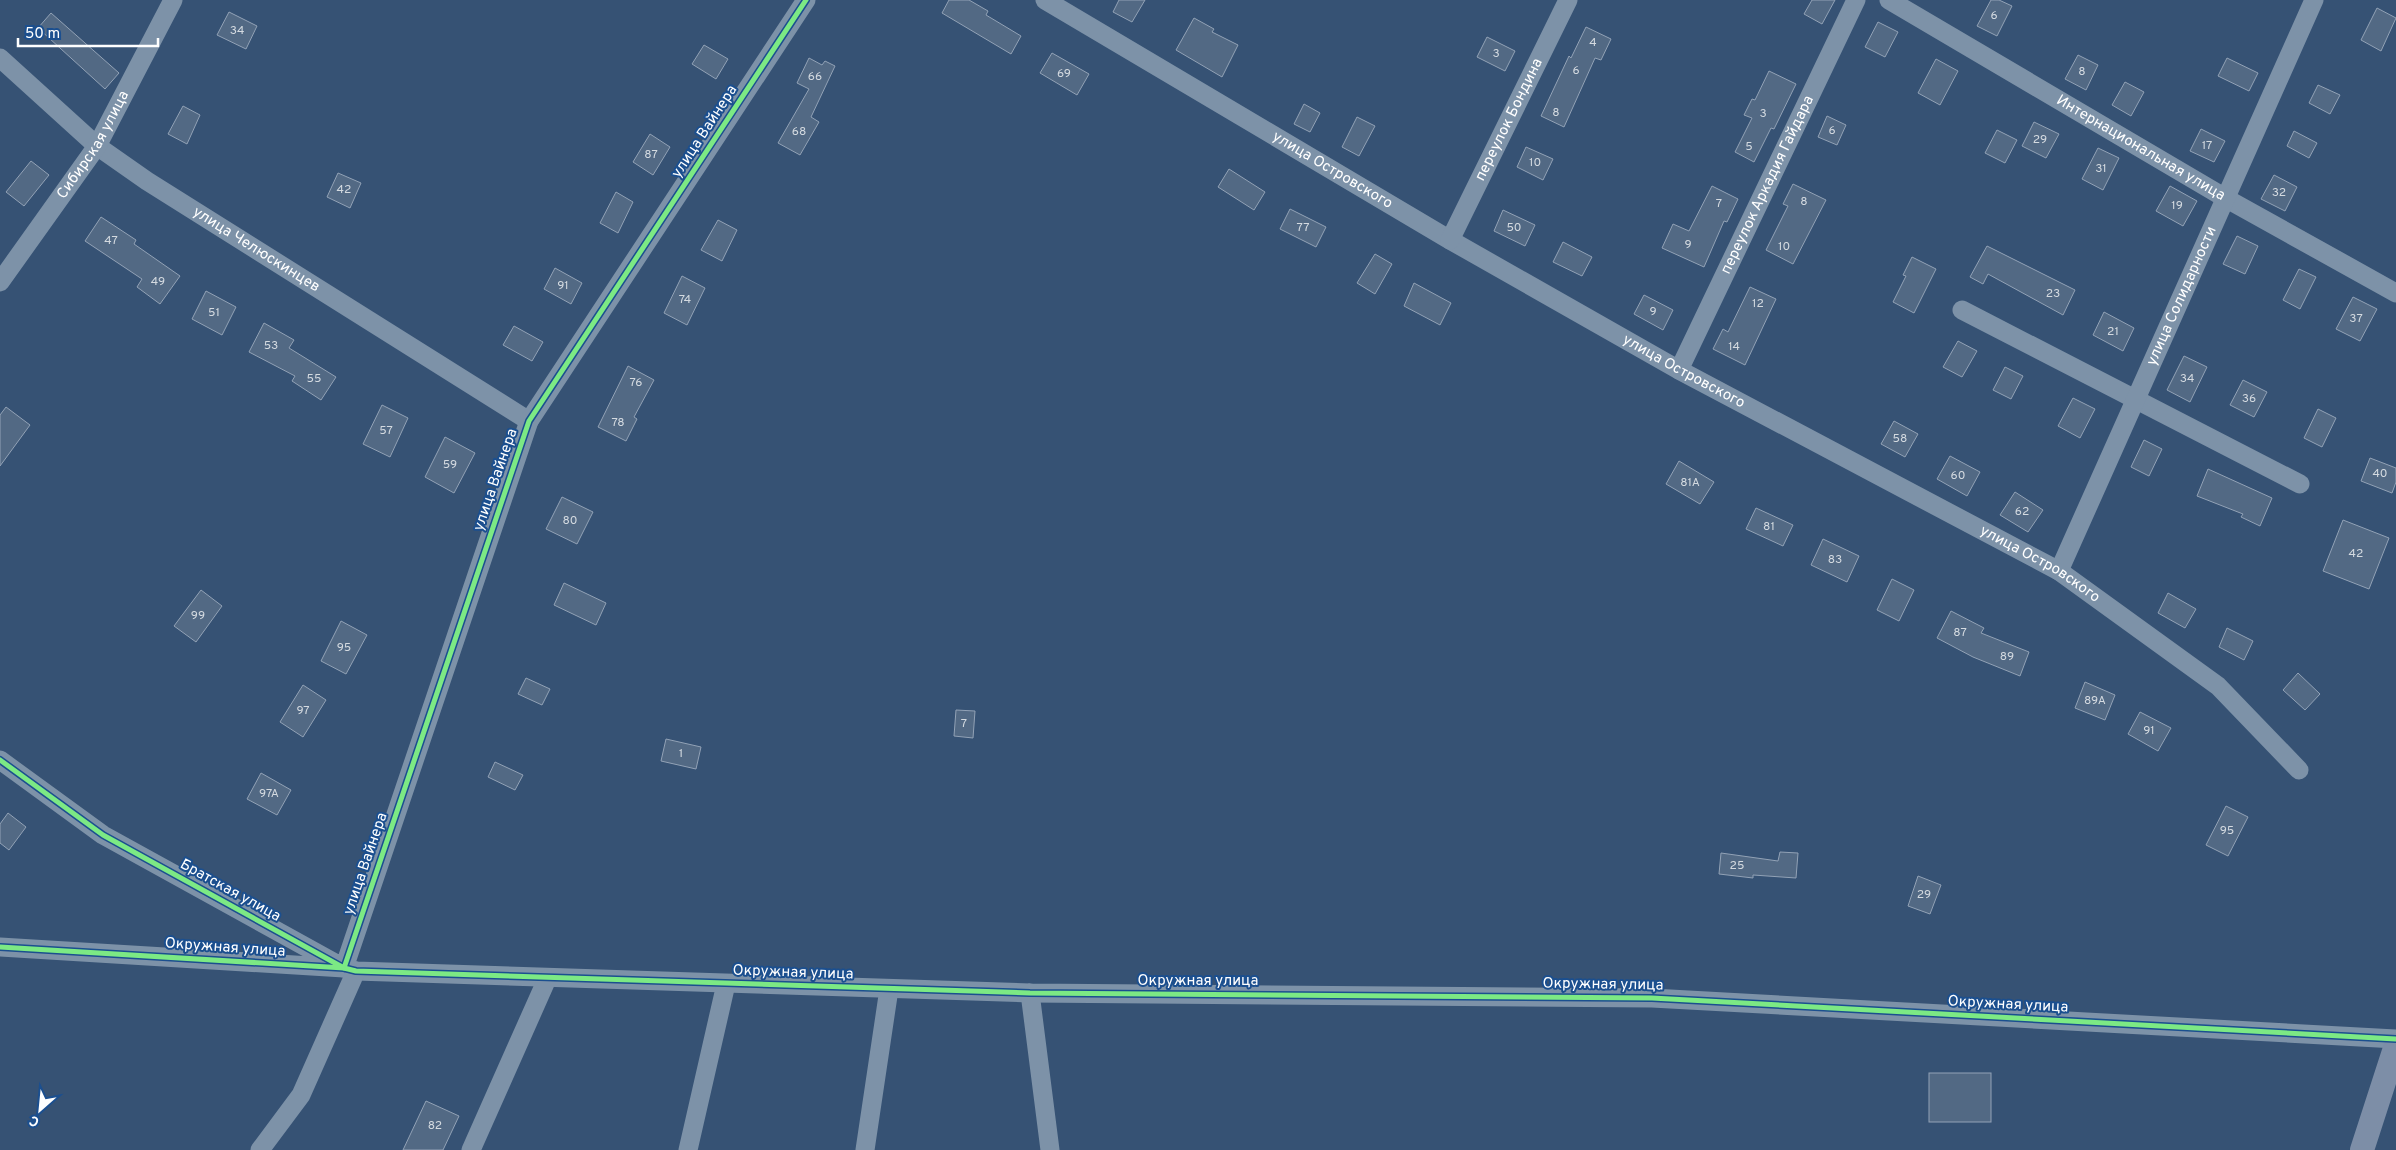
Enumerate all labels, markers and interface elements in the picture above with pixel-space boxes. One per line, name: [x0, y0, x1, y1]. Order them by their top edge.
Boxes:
house number: 6: [1990, 8, 1998, 24]
scale bar: [18, 15, 158, 47]
house number: 34: [230, 23, 244, 39]
text: 50 m: [25, 25, 60, 44]
house number: 4: [1589, 35, 1597, 51]
house number: 3: [1492, 46, 1500, 62]
street label: переулок Бондина: [1471, 55, 1547, 184]
house number: 6: [1572, 63, 1580, 79]
house number: 8: [2078, 64, 2086, 80]
house number: 69: [1057, 66, 1071, 82]
house number: 66: [808, 69, 822, 85]
street label: улица Вайнера: [668, 82, 742, 182]
street label: Сибирская улица: [53, 88, 134, 203]
street label: Интернациональная улица: [2053, 91, 2229, 205]
street label: переулок Аркадия Гайдара: [1717, 93, 1818, 277]
house number: 8: [1552, 105, 1560, 121]
house number: 3: [1759, 106, 1767, 122]
house number: 6: [1828, 123, 1836, 139]
house number: 68: [792, 124, 806, 140]
street label: улица Островского: [1269, 127, 1396, 213]
house number: 29: [2033, 132, 2047, 148]
house number: 17: [2202, 138, 2212, 154]
house number: 5: [1745, 139, 1753, 155]
house number: 87: [644, 147, 658, 163]
house number: 10: [1529, 155, 1541, 171]
house number: 31: [2095, 161, 2107, 177]
house number: 42: [337, 182, 351, 198]
house number: 32: [2272, 185, 2286, 201]
house number: 8: [1800, 194, 1808, 210]
house number: 7: [1716, 196, 1722, 212]
house number: 19: [2171, 198, 2183, 214]
street label: улица Челюскинцев: [189, 203, 323, 297]
house number: 77: [1297, 220, 1309, 236]
house number: 50: [1506, 220, 1522, 236]
street label: улица Солидарности: [2142, 224, 2221, 369]
house number: 47: [104, 233, 118, 249]
house number: 9: [1684, 237, 1692, 253]
house number: 10: [1778, 239, 1790, 255]
house number: 49: [151, 274, 165, 290]
house number: 91: [557, 278, 569, 294]
house number: 23: [2046, 286, 2060, 302]
house number: 74: [679, 292, 691, 308]
house number: 12: [1752, 296, 1764, 312]
house number: 9: [1649, 304, 1657, 320]
house number: 51: [208, 305, 220, 321]
house number: 37: [2349, 311, 2363, 327]
house number: 21: [2107, 324, 2119, 340]
street label: улица Островского: [1619, 330, 1748, 413]
house number: 53: [264, 338, 278, 354]
house number: 14: [1728, 339, 1740, 355]
house number: 55: [307, 371, 321, 387]
house number: 34: [2180, 371, 2194, 387]
house number: 76: [630, 375, 642, 391]
house number: 36: [2242, 391, 2256, 407]
house number: 78: [611, 415, 625, 431]
house number: 57: [379, 423, 393, 439]
street label: улица Вайнера: [470, 426, 522, 534]
house number: 58: [1893, 431, 1907, 447]
house number: 59: [443, 457, 457, 473]
house number: 40: [2372, 466, 2388, 482]
house number: 60: [1951, 468, 1965, 484]
house number: 81А: [1680, 475, 1700, 491]
house number: 62: [2015, 504, 2029, 520]
house number: 80: [563, 513, 577, 529]
house number: 81: [1763, 519, 1775, 535]
street label: улица Островского: [1976, 521, 2104, 607]
house number: 42: [2349, 546, 2363, 562]
house number: 83: [1828, 552, 1842, 568]
house number: 99: [191, 608, 205, 624]
house number: 87: [1953, 625, 1967, 641]
house number: 95: [337, 640, 351, 656]
house number: 89: [2000, 649, 2014, 665]
house number: 89А: [2084, 693, 2106, 709]
house number: 97: [296, 703, 310, 719]
house number: 7: [961, 716, 967, 732]
house number: 91: [2143, 723, 2155, 739]
house number: 1: [679, 746, 683, 762]
house number: 97А: [259, 786, 279, 802]
street label: улица Вайнера: [340, 810, 392, 918]
house number: 95: [2220, 823, 2234, 839]
street label: Братская улица: [176, 855, 284, 927]
house number: 25: [1730, 858, 1744, 874]
house number: 29: [1917, 887, 1931, 903]
street label: Окружная улица: [164, 934, 286, 962]
street label: Окружная улица: [732, 961, 854, 985]
street label: Окружная улица: [1138, 972, 1258, 991]
street label: Окружная улица: [1542, 974, 1664, 996]
street label: Окружная улица: [1947, 992, 2069, 1018]
north arrow: [15, 1085, 65, 1135]
text: С: [27, 1111, 43, 1130]
house number: 82: [428, 1118, 442, 1134]

